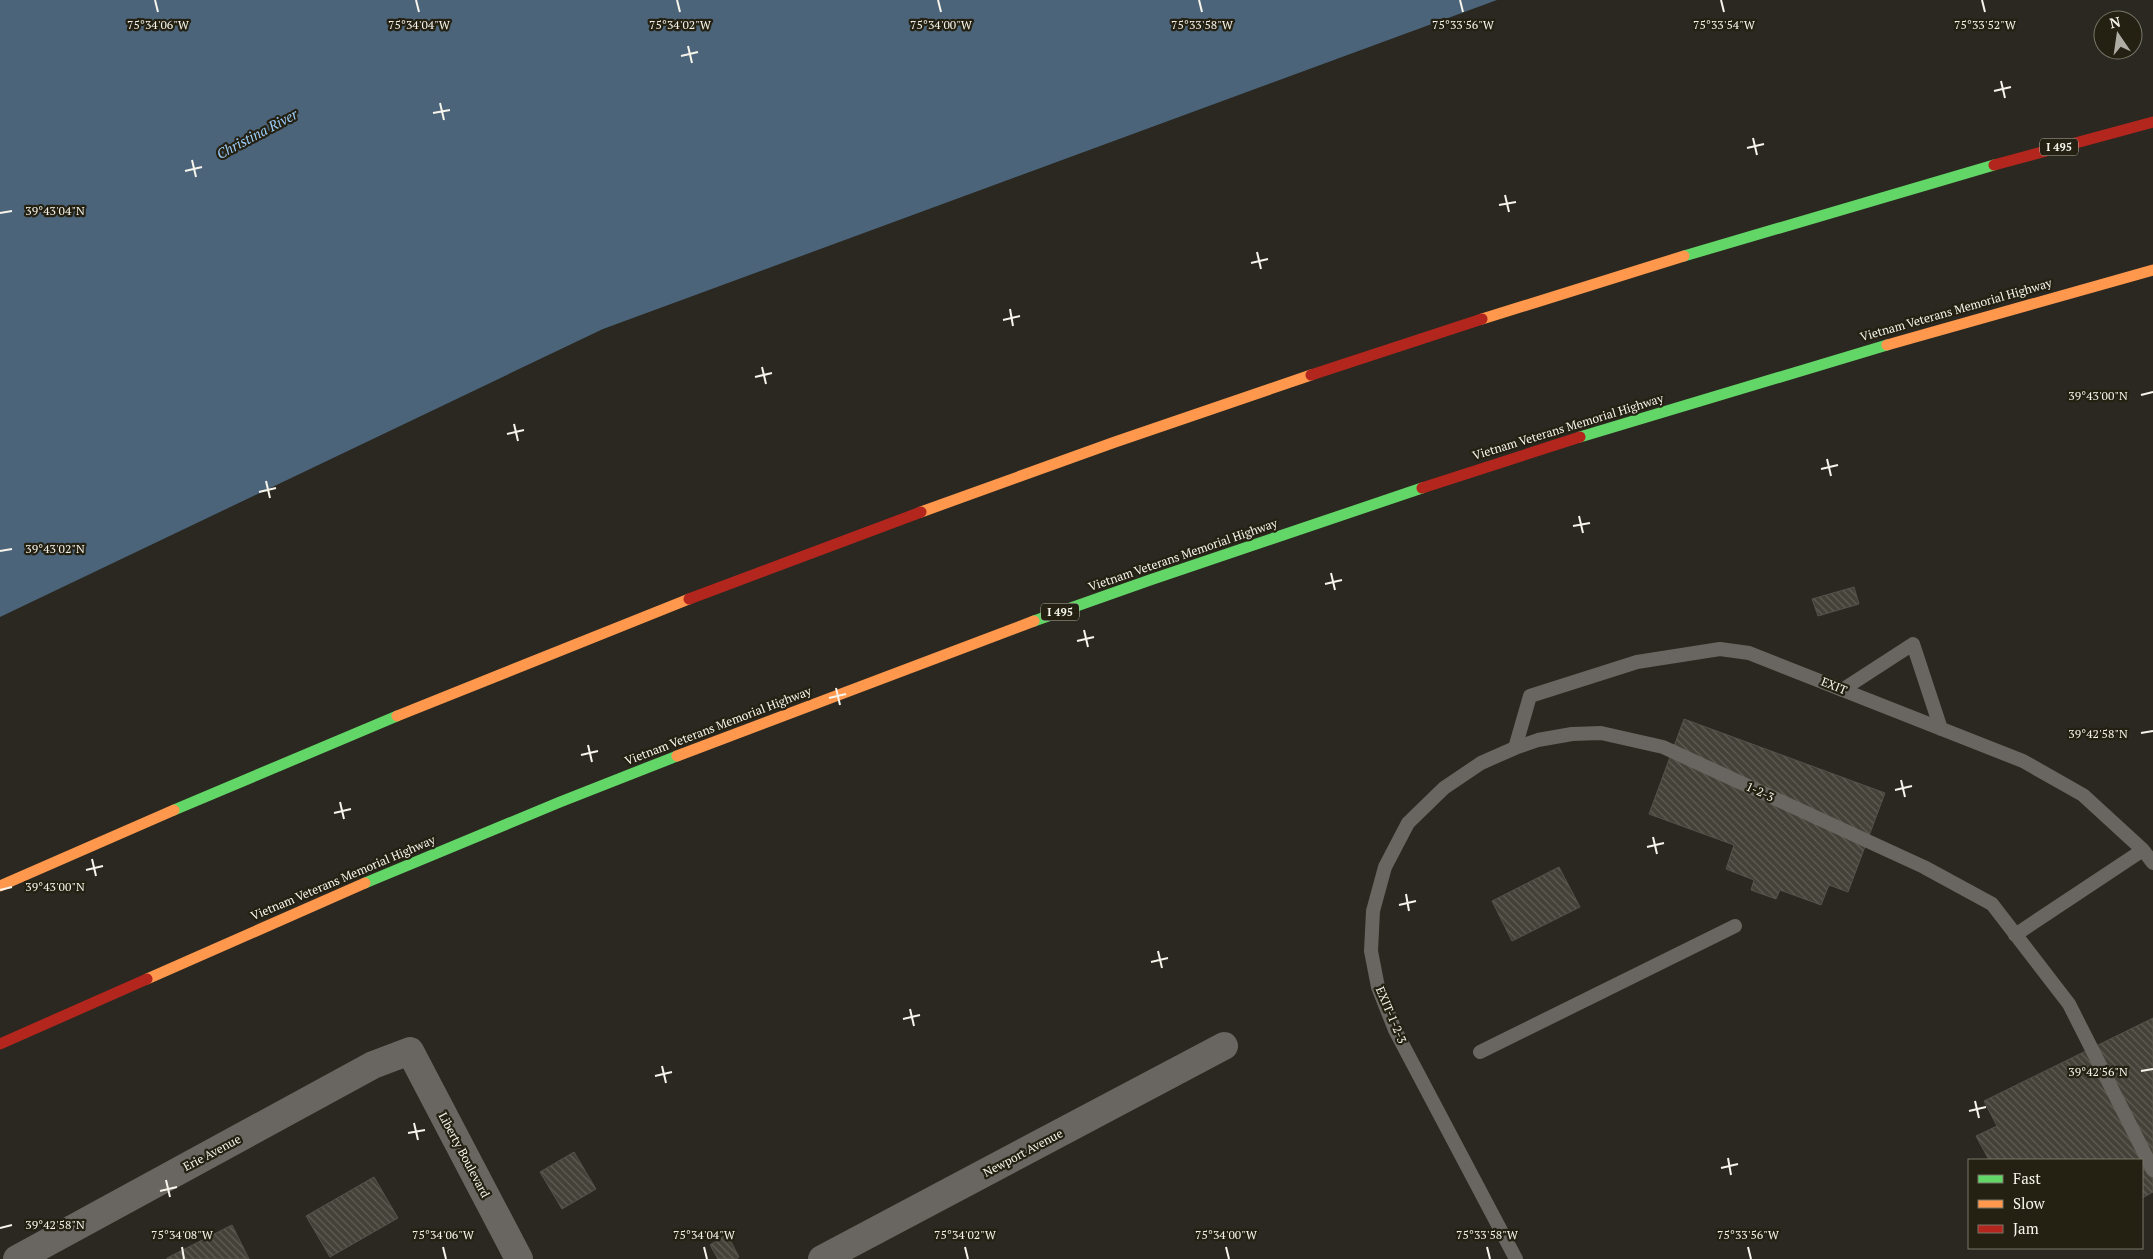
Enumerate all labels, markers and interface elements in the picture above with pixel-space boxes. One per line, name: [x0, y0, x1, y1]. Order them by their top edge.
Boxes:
north arrow: [2093, 10, 2143, 60]
text: N: [2108, 11, 2123, 32]
text: 75°34'06"W: [127, 17, 190, 32]
text: 75°34'04"W: [388, 17, 451, 32]
text: 75°34'02"W: [649, 17, 712, 32]
text: 75°34'00"W: [910, 17, 973, 32]
text: 75°33'58"W: [1171, 17, 1234, 32]
text: 75°33'56"W: [1432, 17, 1495, 32]
text: 75°33'54"W: [1693, 17, 1756, 32]
text: 75°33'52"W: [1954, 17, 2017, 32]
water label: Christina River: [213, 104, 301, 163]
road number: I 495: [2040, 138, 2078, 156]
text: 39°43'04"N: [25, 203, 85, 218]
street label: Vietnam Veterans Memorial Highway: [1858, 275, 2054, 344]
text: 39°43'00"N: [2068, 388, 2128, 403]
street label: Vietnam Veterans Memorial Highway: [1471, 390, 1666, 463]
street label: Vietnam Veterans Memorial Highway: [1086, 515, 1280, 594]
text: 39°43'02"N: [25, 541, 85, 556]
road number: I 495: [1041, 604, 1079, 620]
street label: EXIT: [1819, 674, 1850, 698]
street label: Vietnam Veterans Memorial Highway: [622, 683, 814, 768]
text: 39°42'58"N: [2068, 726, 2128, 741]
street label: 1-2-3: [1744, 779, 1777, 805]
street label: Vietnam Veterans Memorial Highway: [248, 831, 438, 923]
text: 39°43'00"N: [25, 879, 85, 894]
street label: EXIT-1-2-3: [1373, 984, 1410, 1046]
text: 39°42'56"N: [2068, 1064, 2128, 1079]
street label: Liberty Boulevard: [436, 1109, 493, 1200]
street label: Newport Avenue: [980, 1125, 1065, 1180]
street label: Erie Avenue: [180, 1131, 243, 1174]
legend: [1968, 1159, 2143, 1249]
text: Fast: [2013, 1168, 2041, 1188]
text: Slow: [2013, 1193, 2046, 1213]
text: 39°42'58"N: [25, 1217, 85, 1232]
text: Jam: [2013, 1218, 2039, 1238]
text: 75°34'08"W: [151, 1227, 214, 1242]
text: 75°34'06"W: [412, 1227, 475, 1242]
text: 75°34'04"W: [673, 1227, 736, 1242]
text: 75°34'02"W: [934, 1227, 997, 1242]
text: 75°34'00"W: [1195, 1227, 1258, 1242]
text: 75°33'58"W: [1456, 1227, 1519, 1242]
text: 75°33'56"W: [1717, 1227, 1780, 1242]

